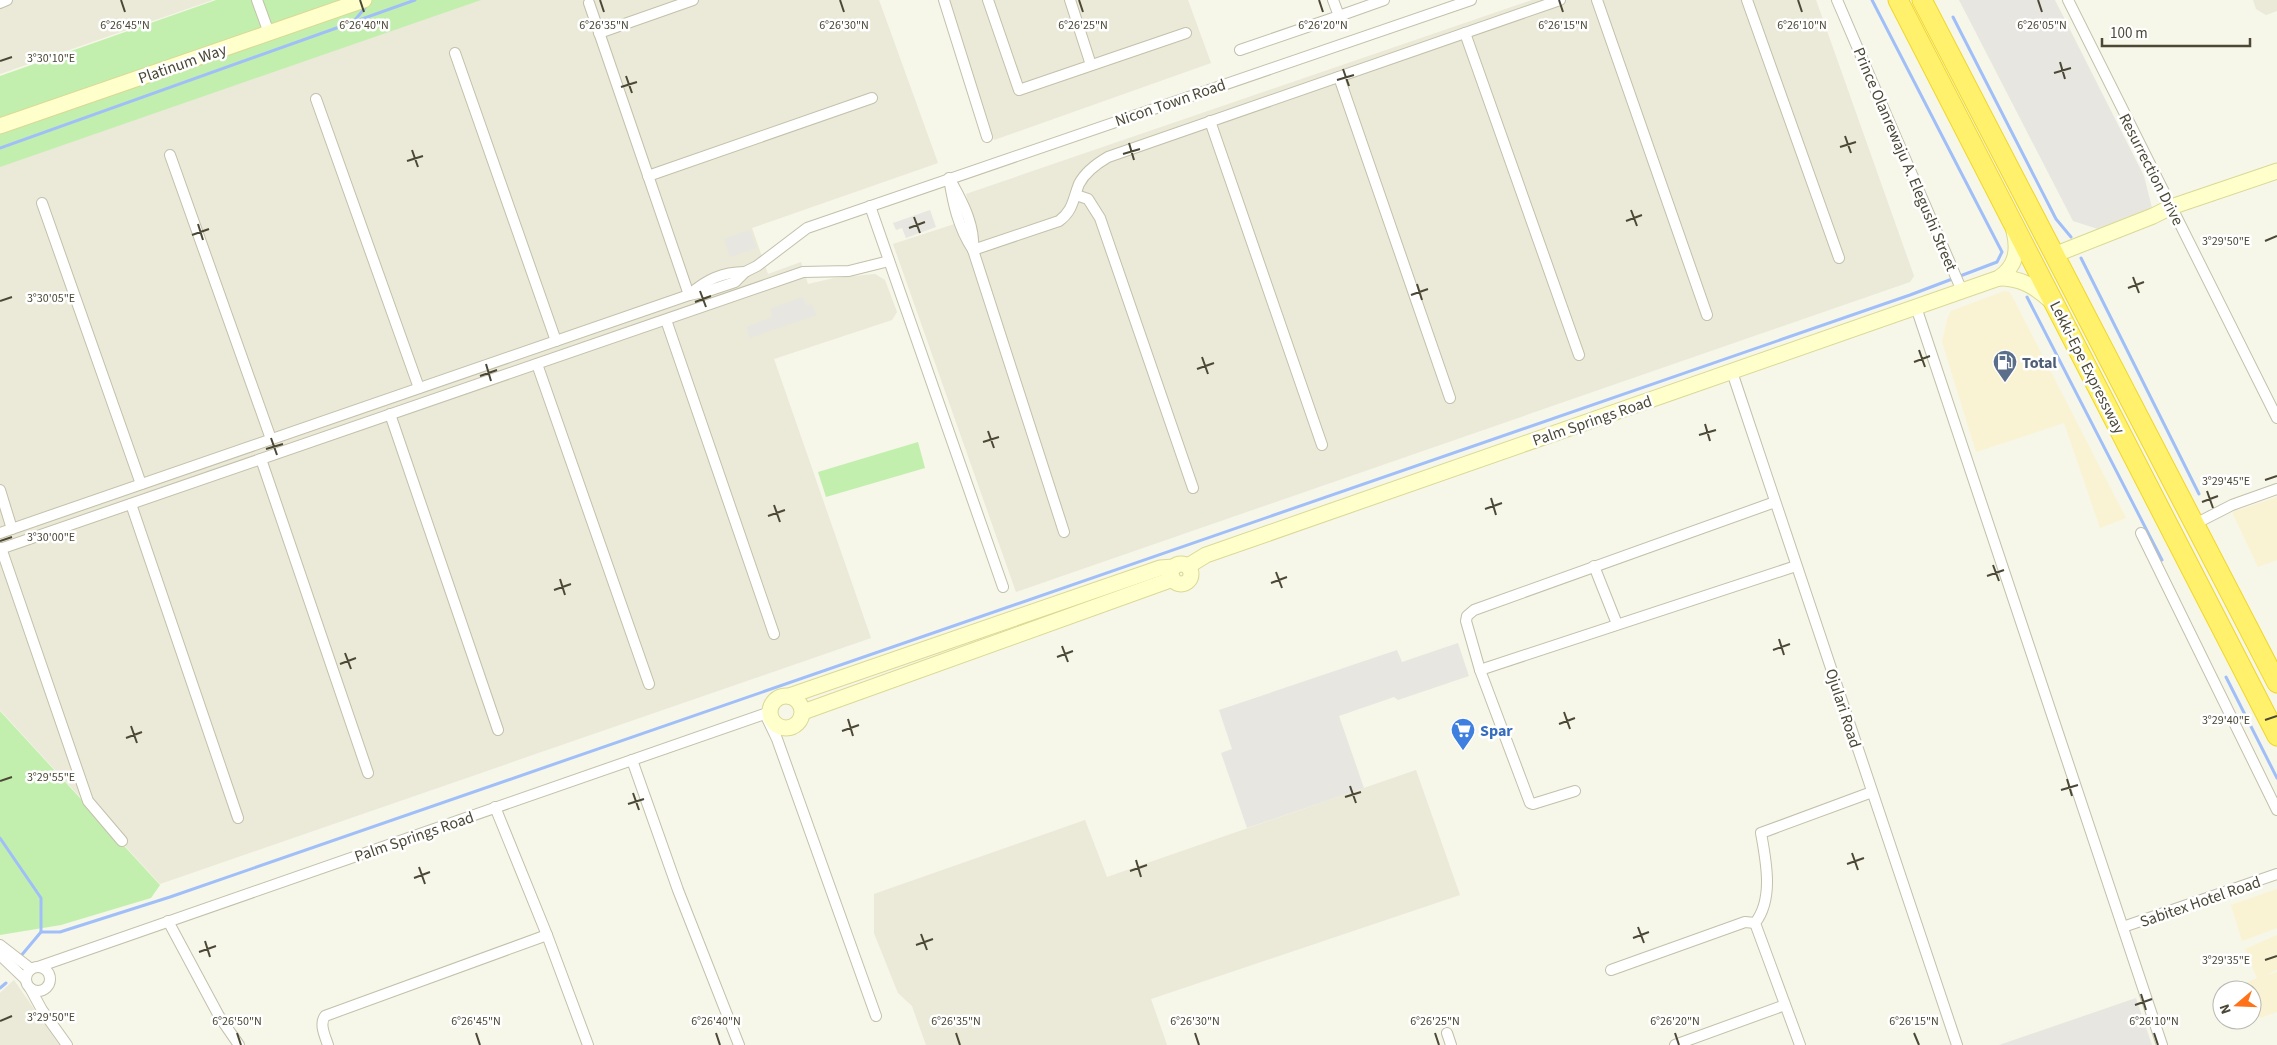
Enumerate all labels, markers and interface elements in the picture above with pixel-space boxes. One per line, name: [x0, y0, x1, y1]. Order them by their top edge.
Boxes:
scale bar: [2102, 15, 2250, 47]
text: 6°26'45"N: [100, 17, 150, 34]
text: 6°26'40"N: [339, 17, 389, 34]
text: 6°26'35"N: [579, 17, 629, 34]
text: 6°26'30"N: [819, 17, 869, 34]
text: 6°26'25"N: [1058, 17, 1108, 34]
text: 6°26'20"N: [1298, 17, 1348, 34]
text: 6°26'15"N: [1538, 17, 1588, 34]
text: 6°26'10"N: [1777, 17, 1827, 34]
text: 6°26'05"N: [2017, 17, 2067, 34]
text: 100 m: [2110, 23, 2148, 44]
street label: Platinum Way: [135, 38, 230, 89]
street label: Prince Olanrewaju A. Elegushi Street: [1848, 44, 1963, 275]
text: 3°30'10"E: [27, 50, 75, 67]
street label: Nicon Town Road: [1112, 74, 1229, 132]
street label: Resurrection Drive: [2113, 110, 2189, 229]
text: 3°29'50"E: [2202, 233, 2250, 250]
text: 3°30'05"E: [27, 290, 75, 307]
street label: Lekki-Epe Expressway: [2044, 297, 2130, 438]
fuel station icon: Total: [1992, 349, 2018, 383]
place label: Total: [2022, 352, 2057, 374]
street label: Palm Springs Road: [1530, 390, 1655, 452]
text: 3°29'45"E: [2202, 473, 2250, 490]
text: 3°30'00"E: [27, 529, 75, 546]
street label: Ojulari Road: [1820, 666, 1866, 751]
text: 3°29'40"E: [2202, 712, 2250, 729]
supermarket icon: Spar: [1450, 717, 1476, 751]
place label: Spar: [1480, 720, 1513, 742]
text: 3°29'55"E: [27, 769, 75, 786]
street label: Palm Springs Road: [352, 806, 477, 868]
street label: Sabitex Hotel Road: [2137, 871, 2264, 933]
text: 3°29'35"E: [2202, 952, 2250, 969]
north arrow: [2212, 980, 2262, 1030]
text: N: [2215, 1001, 2237, 1017]
text: 3°29'50"E: [27, 1009, 75, 1026]
text: 6°26'50"N: [212, 1013, 262, 1030]
text: 6°26'45"N: [451, 1013, 501, 1030]
text: 6°26'40"N: [691, 1013, 741, 1030]
text: 6°26'35"N: [931, 1013, 981, 1030]
text: 6°26'30"N: [1170, 1013, 1220, 1030]
text: 6°26'25"N: [1410, 1013, 1460, 1030]
text: 6°26'20"N: [1650, 1013, 1700, 1030]
text: 6°26'15"N: [1889, 1013, 1939, 1030]
text: 6°26'10"N: [2129, 1013, 2179, 1030]

